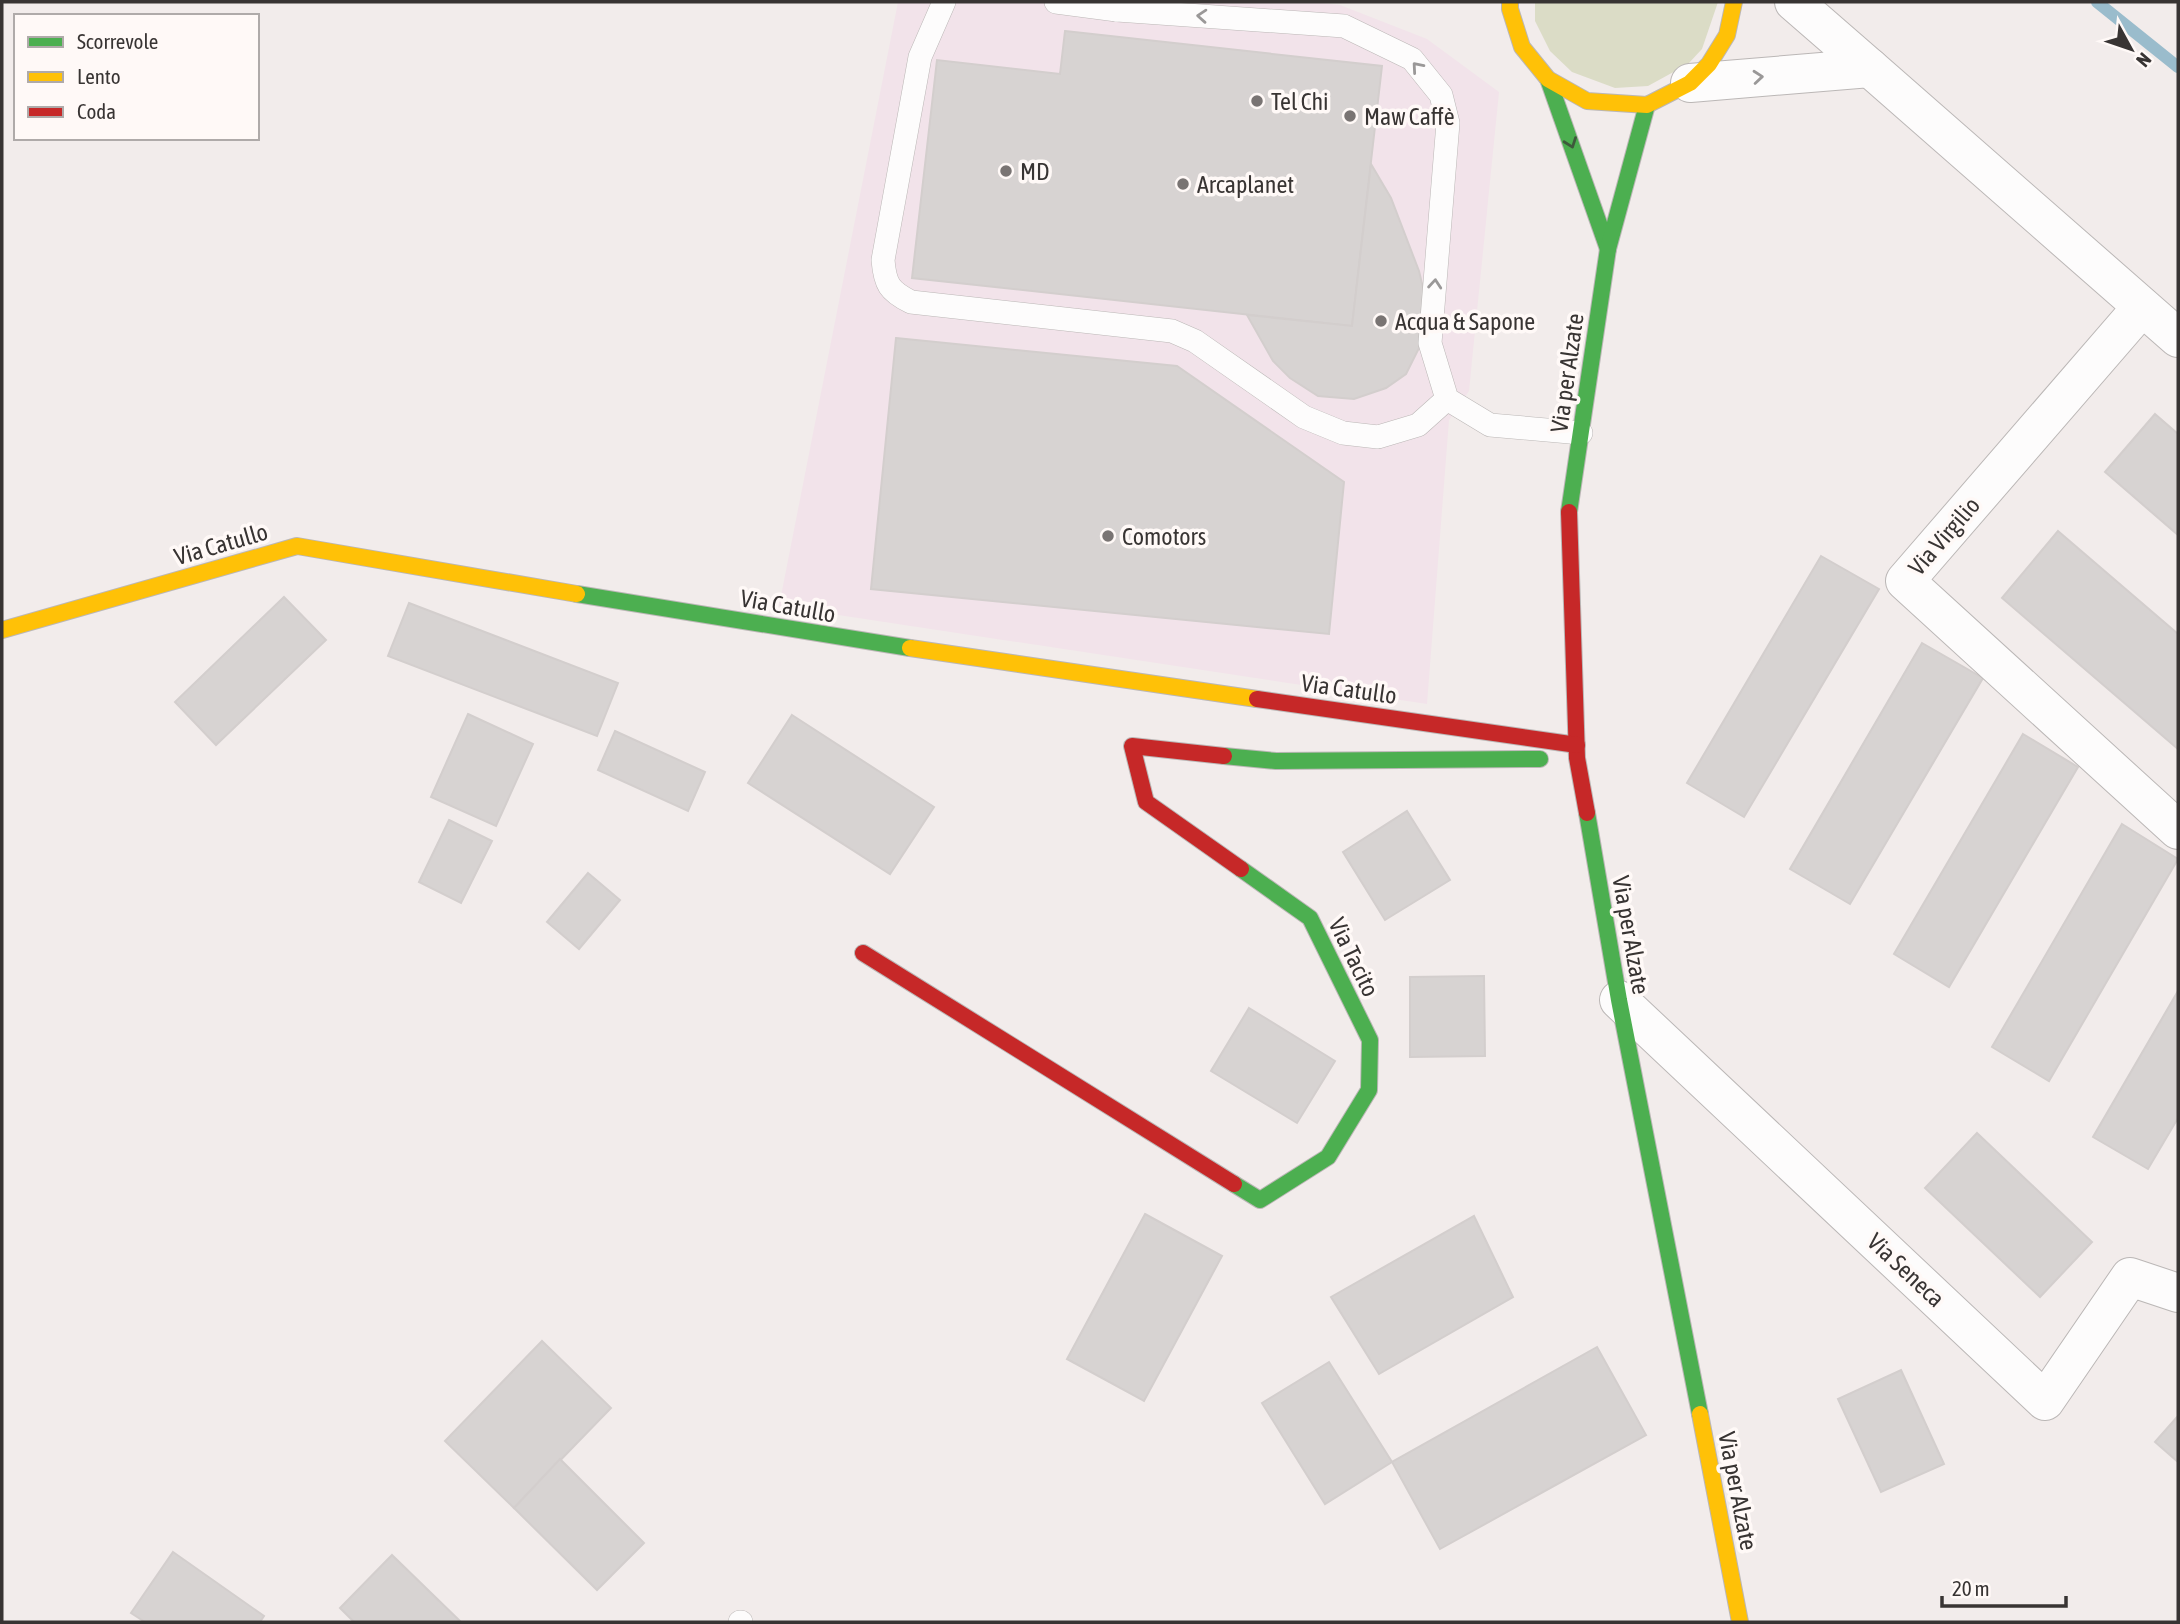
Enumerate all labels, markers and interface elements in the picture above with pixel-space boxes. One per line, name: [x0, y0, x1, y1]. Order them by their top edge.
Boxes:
one-way arrow: [1196, 9, 1207, 24]
legend: [14, 14, 259, 140]
north arrow: [2096, 14, 2166, 84]
text: Scorrevole: [77, 29, 158, 53]
text: N: [2132, 49, 2156, 71]
one-way arrow: [1413, 62, 1425, 75]
text: Lento: [77, 64, 121, 88]
one-way arrow: [1753, 70, 1764, 85]
place label: Tel Chi: [1271, 88, 1329, 115]
marker: Tel Chi: [1249, 93, 1265, 109]
text: Coda: [77, 99, 116, 123]
place label: Maw Caffè: [1364, 103, 1455, 130]
marker: Maw Caffè: [1342, 108, 1358, 124]
one-way arrow: [1563, 136, 1577, 148]
place label: MD: [1020, 158, 1050, 185]
marker: MD: [998, 163, 1014, 179]
place label: Arcaplanet: [1197, 171, 1294, 198]
marker: Arcaplanet: [1175, 176, 1191, 192]
one-way arrow: [1427, 278, 1442, 289]
place label: Acqua & Sapone: [1395, 308, 1535, 335]
street label: Via per Alzate: [1545, 312, 1589, 434]
marker: Acqua & Sapone: [1373, 313, 1389, 329]
street label: Via Virgilio: [1903, 492, 1985, 580]
street label: Via Catullo: [171, 518, 271, 570]
place label: Comotors: [1122, 523, 1206, 550]
marker: Comotors: [1100, 528, 1116, 544]
street label: Via Catullo: [738, 584, 838, 628]
street label: Via Catullo: [1300, 669, 1398, 709]
street label: Via per Alzate: [1607, 874, 1655, 996]
street label: Via Tacito: [1323, 913, 1385, 1001]
street label: Via Seneca: [1862, 1228, 1950, 1312]
street label: Via per Alzate: [1713, 1430, 1763, 1552]
scale bar: [1942, 1564, 2066, 1608]
text: 20 m: [1952, 1576, 1990, 1600]

